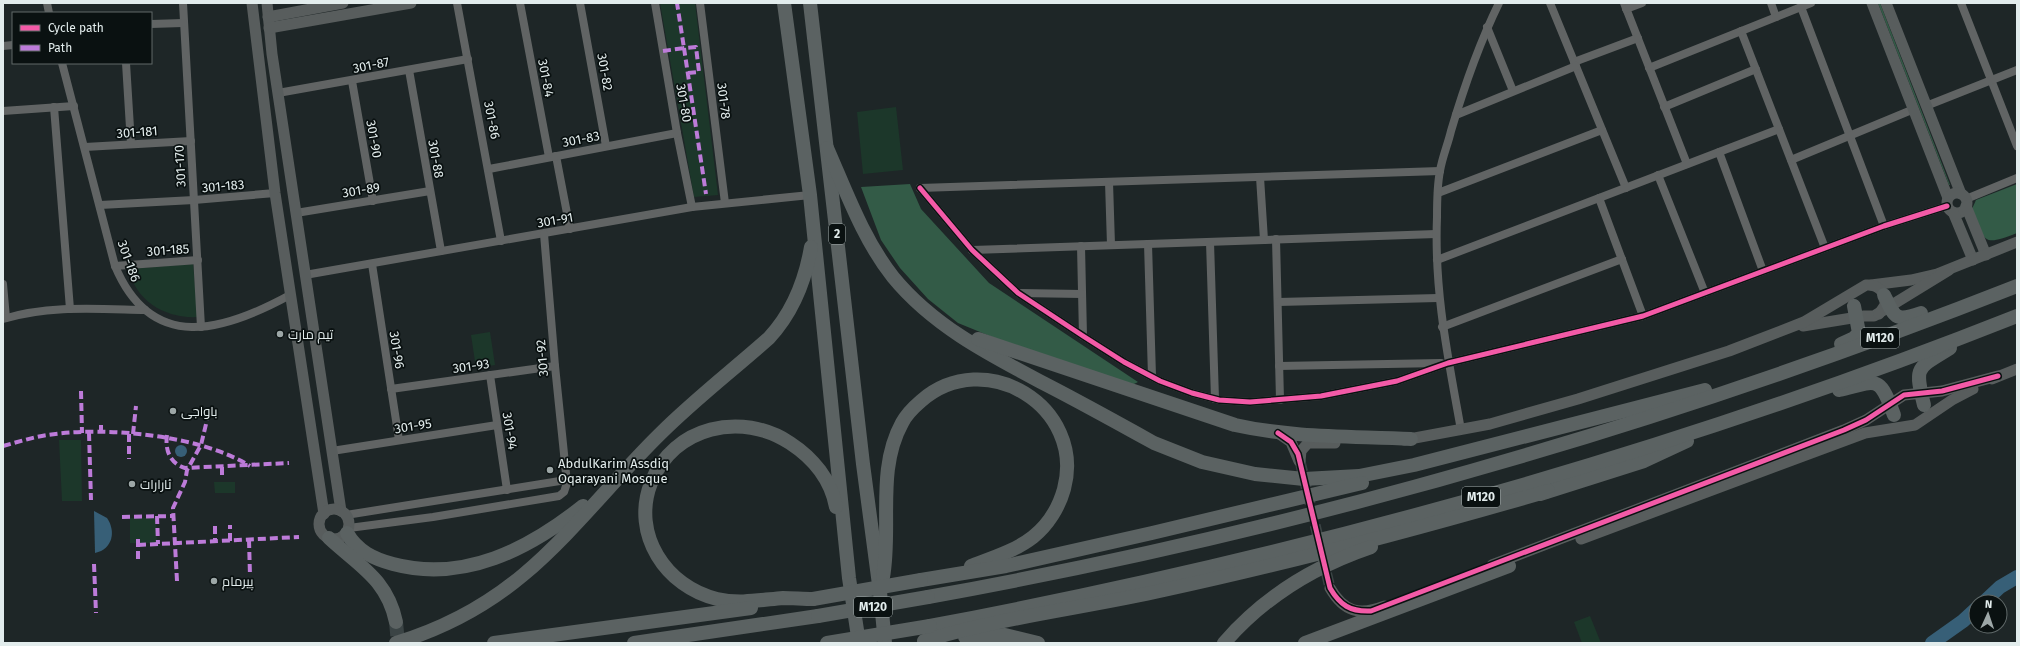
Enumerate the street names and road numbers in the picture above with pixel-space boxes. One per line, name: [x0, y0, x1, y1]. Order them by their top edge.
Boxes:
street label: 301-82: [594, 52, 616, 92]
street label: 301-87: [351, 54, 391, 76]
street label: 301-84: [535, 58, 557, 98]
street label: 301-78: [714, 82, 734, 120]
street label: 301-80: [673, 83, 695, 123]
street label: 301-86: [481, 100, 503, 140]
street label: 301-90: [363, 119, 385, 159]
street label: 301-181: [116, 123, 158, 141]
street label: 301-83: [561, 128, 601, 150]
street label: 301-88: [425, 139, 447, 179]
street label: 301-170: [171, 145, 189, 187]
street label: 301-183: [201, 177, 245, 195]
street label: 301-89: [341, 180, 381, 200]
street label: 301-91: [536, 209, 574, 231]
road number: 2: [829, 224, 845, 244]
street label: 301-186: [115, 238, 143, 284]
street label: 301-185: [146, 241, 190, 259]
road number: M120: [1861, 328, 1899, 348]
street label: 301-96: [387, 330, 407, 370]
street label: 301-92: [533, 339, 551, 377]
street label: 301-93: [452, 356, 490, 376]
street label: 301-94: [500, 411, 520, 451]
street label: 301-95: [393, 416, 433, 436]
road number: M120: [1462, 487, 1500, 507]
road number: M120: [854, 597, 892, 617]

